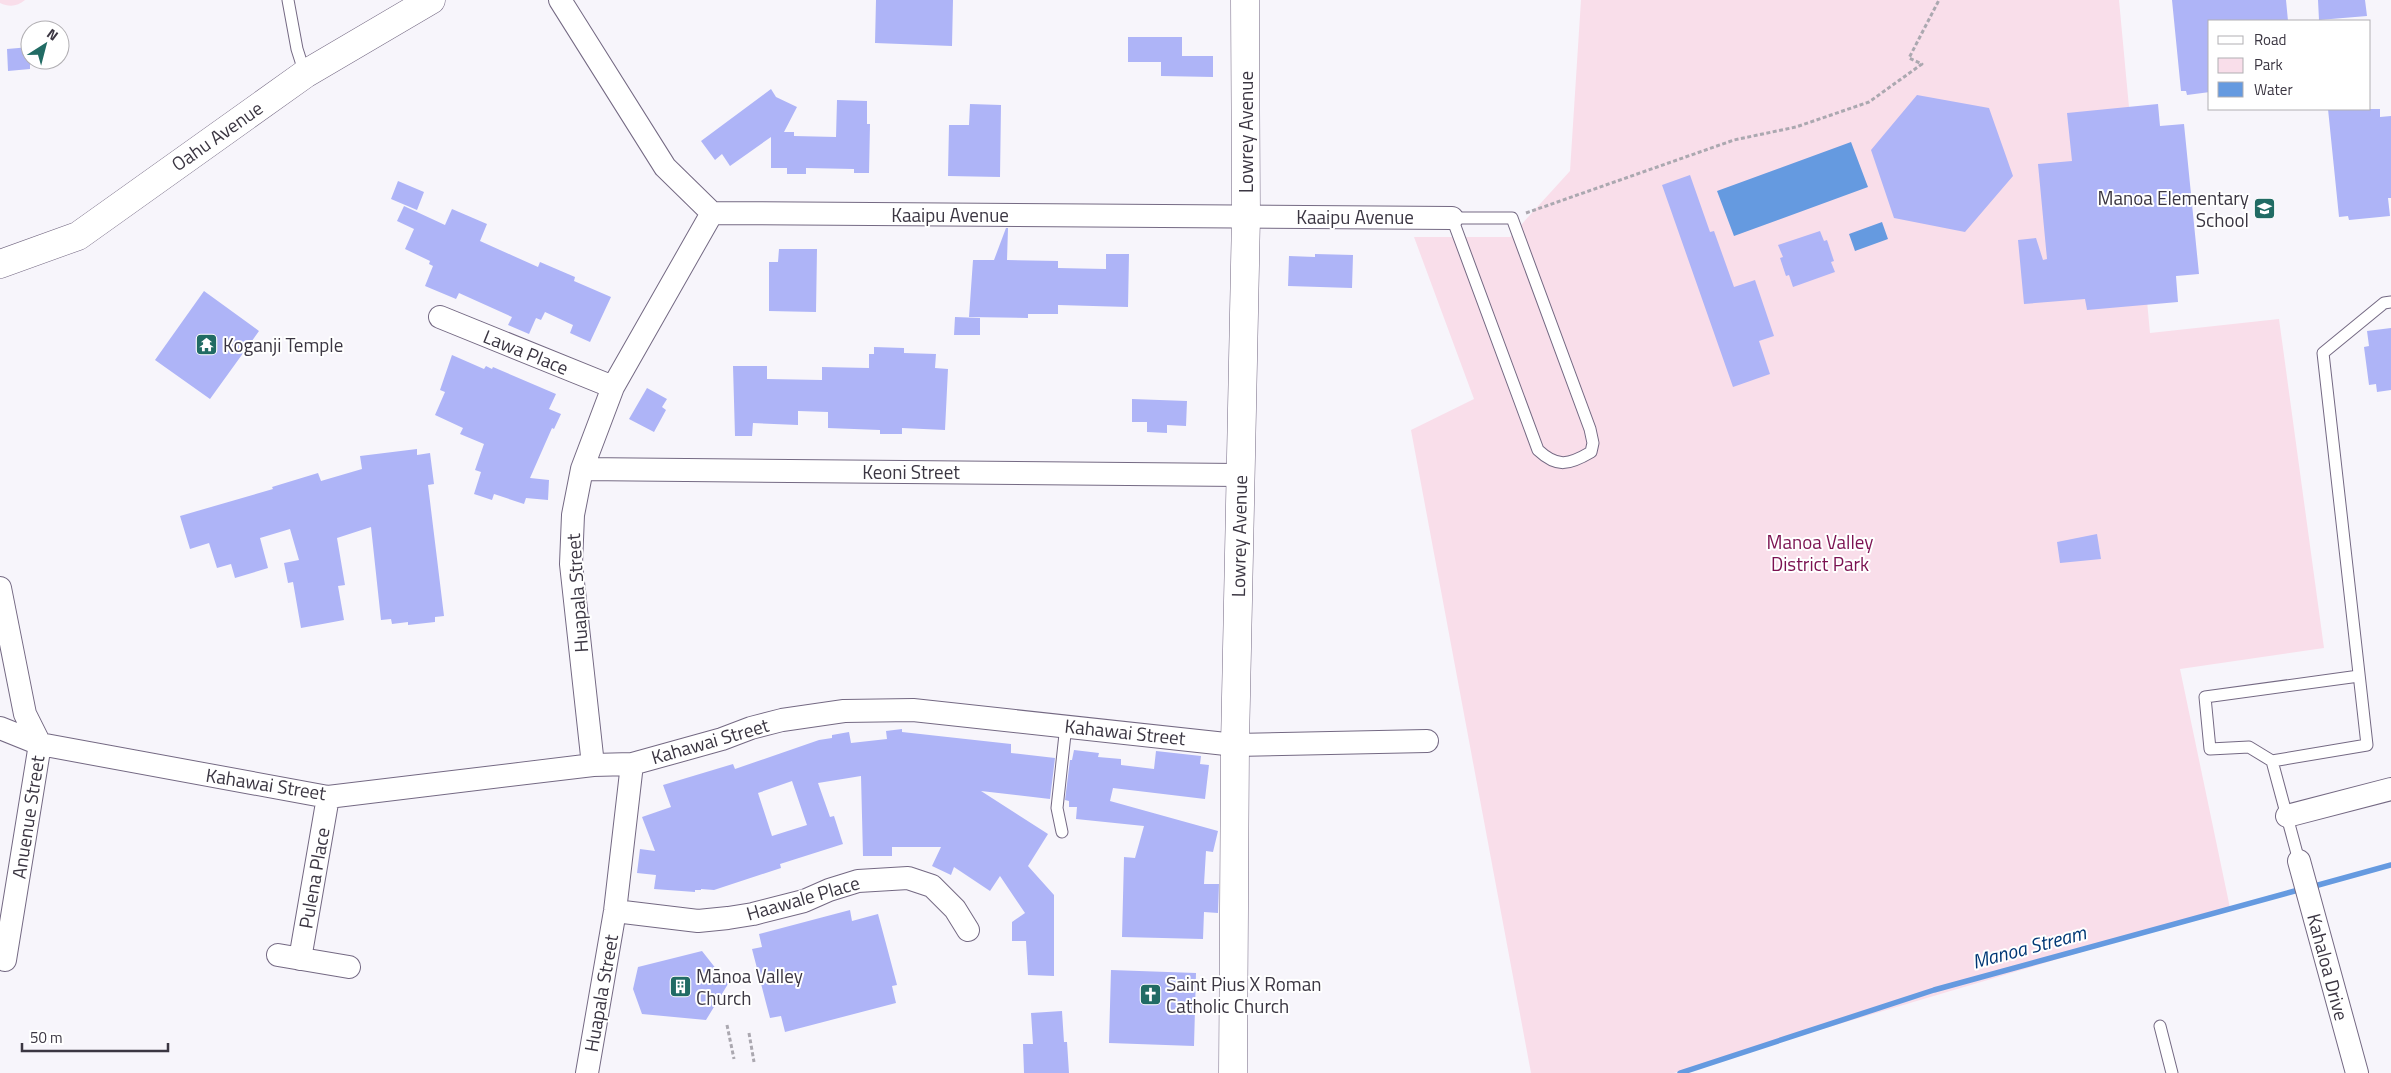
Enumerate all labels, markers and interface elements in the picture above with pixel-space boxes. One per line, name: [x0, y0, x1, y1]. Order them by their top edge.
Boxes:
north arrow: [20, 20, 70, 70]
legend: [2208, 20, 2371, 110]
text: N: [43, 23, 63, 45]
text: Road: [2254, 28, 2286, 51]
text: Park: [2254, 53, 2283, 76]
street label: Lowrey Avenue: [1231, 71, 1260, 193]
text: Water: [2254, 78, 2293, 101]
street label: Oahu Avenue: [165, 93, 268, 178]
place label: Manoa Elementary School: [2098, 183, 2249, 234]
school or university icon: Manoa Elementary School: [2253, 197, 2277, 221]
street label: Kaaipu Avenue: [891, 200, 1009, 229]
street label: Kaaipu Avenue: [1296, 202, 1414, 231]
street label: Lawa Place: [479, 321, 573, 382]
place label: Koganji Temple: [223, 330, 343, 359]
temple icon: Koganji Temple: [195, 333, 219, 357]
street label: Keoni Street: [862, 457, 960, 486]
street label: Lowrey Avenue: [1223, 475, 1254, 597]
park label: Manoa Valley District Park: [1767, 527, 1873, 578]
street label: Huapala Street: [558, 532, 595, 653]
street label: Kahawai Street: [648, 710, 772, 771]
street label: Kahawai Street: [1063, 711, 1187, 752]
street label: Anuenue Street: [3, 753, 52, 881]
street label: Kahawai Street: [204, 760, 329, 807]
street label: Pulena Place: [290, 825, 337, 931]
street label: Haawale Place: [743, 867, 863, 928]
street label: Kahaloa Drive: [2300, 910, 2357, 1024]
water label: Manoa Stream: [1968, 916, 2090, 977]
street label: Huapala Street: [576, 931, 625, 1054]
place label: Mānoa Valley Church: [696, 961, 803, 1012]
place label: Saint Pius X Roman Catholic Church: [1166, 969, 1321, 1020]
building icon: Mānoa Valley Church: [668, 975, 692, 999]
church icon: Saint Pius X Roman Catholic Church: [1138, 983, 1162, 1007]
scale bar: [22, 1020, 169, 1052]
text: 50 m: [30, 1026, 63, 1049]

